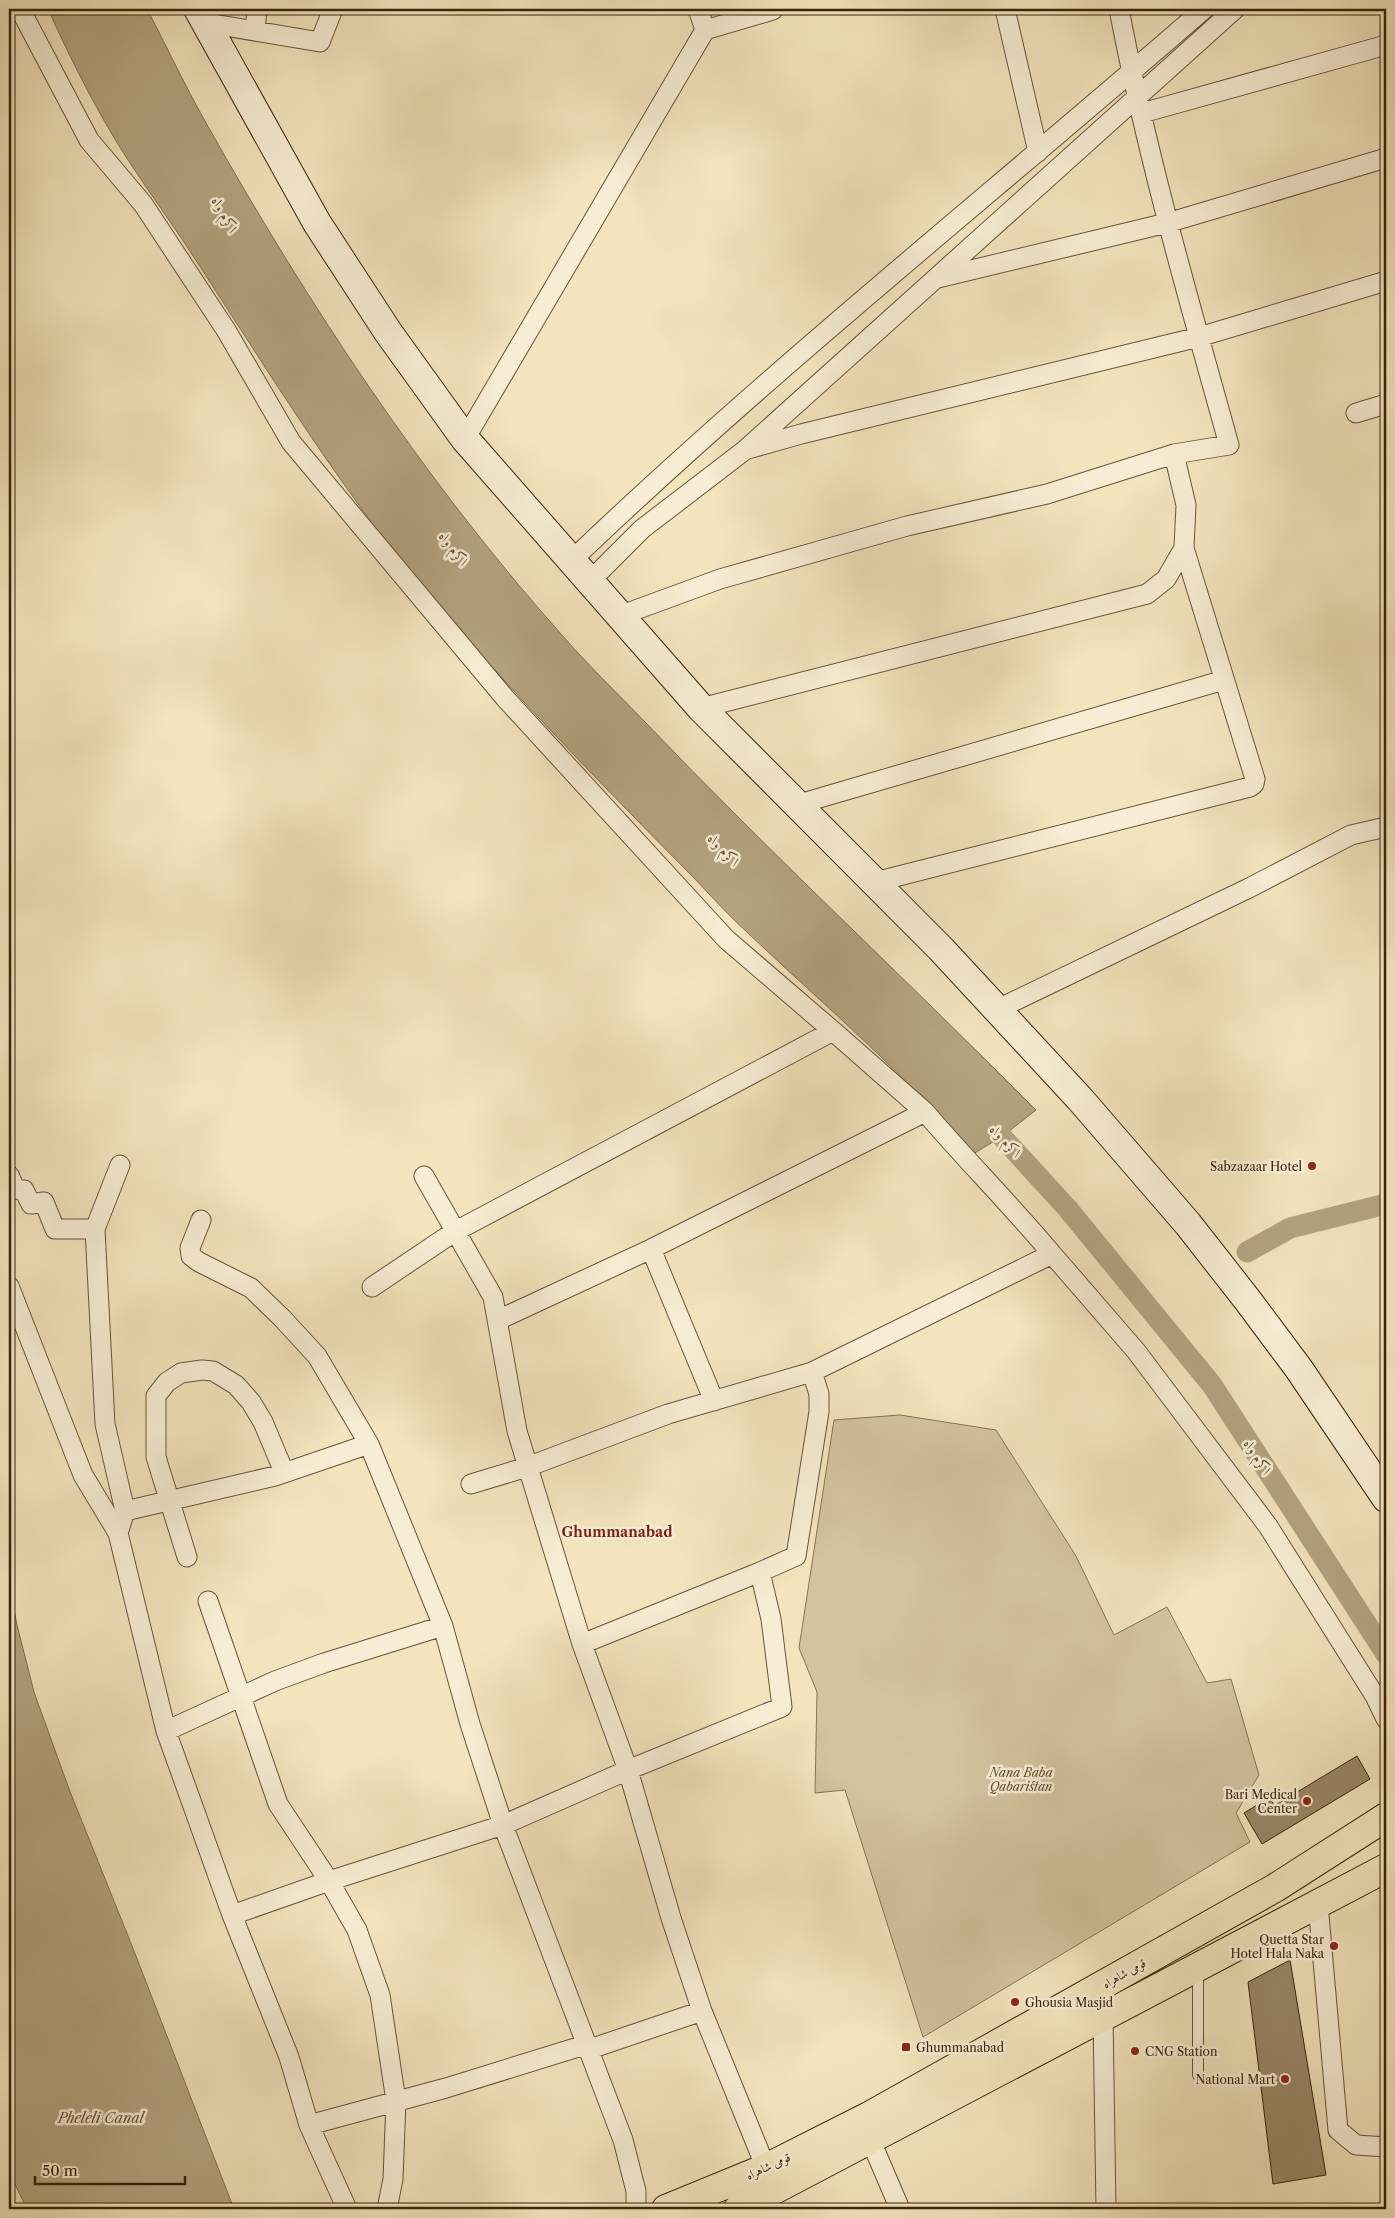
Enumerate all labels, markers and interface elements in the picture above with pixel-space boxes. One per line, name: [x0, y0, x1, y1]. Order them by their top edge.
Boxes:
water label: اکرم واہ: [204, 194, 242, 238]
water label: اکرم واہ: [432, 528, 473, 572]
water label: اکرم واہ: [701, 830, 744, 873]
water label: اکرم واہ: [983, 1121, 1026, 1164]
place label: Sabzazaar Hotel: [1210, 1159, 1302, 1174]
marker: Sabzazaar Hotel: [1306, 1160, 1318, 1172]
water label: اکرم واہ: [1237, 1436, 1276, 1480]
district label: Ghummanabad: [562, 1523, 673, 1541]
park label: Nana Baba Qabaristan: [988, 1765, 1053, 1794]
place label: Bari Medical Center: [1225, 1787, 1297, 1816]
marker: Bari Medical Center: [1301, 1795, 1313, 1807]
place label: Quetta Star Hotel Hala Naka: [1231, 1932, 1325, 1961]
marker: Quetta Star Hotel Hala Naka: [1328, 1940, 1340, 1952]
street label: قومی شاہراہ: [1100, 1955, 1149, 1992]
place label: Ghousia Masjid: [1025, 1995, 1114, 2010]
marker: Ghousia Masjid: [1009, 1996, 1021, 2008]
place label: Ghummanabad: [916, 2040, 1005, 2055]
marker: Ghummanabad: [900, 2041, 912, 2053]
place label: CNG Station: [1145, 2044, 1218, 2059]
marker: CNG Station: [1129, 2045, 1141, 2057]
place label: National Mart: [1196, 2072, 1276, 2087]
marker: National Mart: [1279, 2073, 1291, 2085]
water label: Pheleli Canal: [57, 2109, 145, 2127]
street label: قومی شاہراہ: [743, 2149, 793, 2184]
scale bar: [35, 2153, 185, 2185]
text: 50 m: [42, 2161, 78, 2180]

